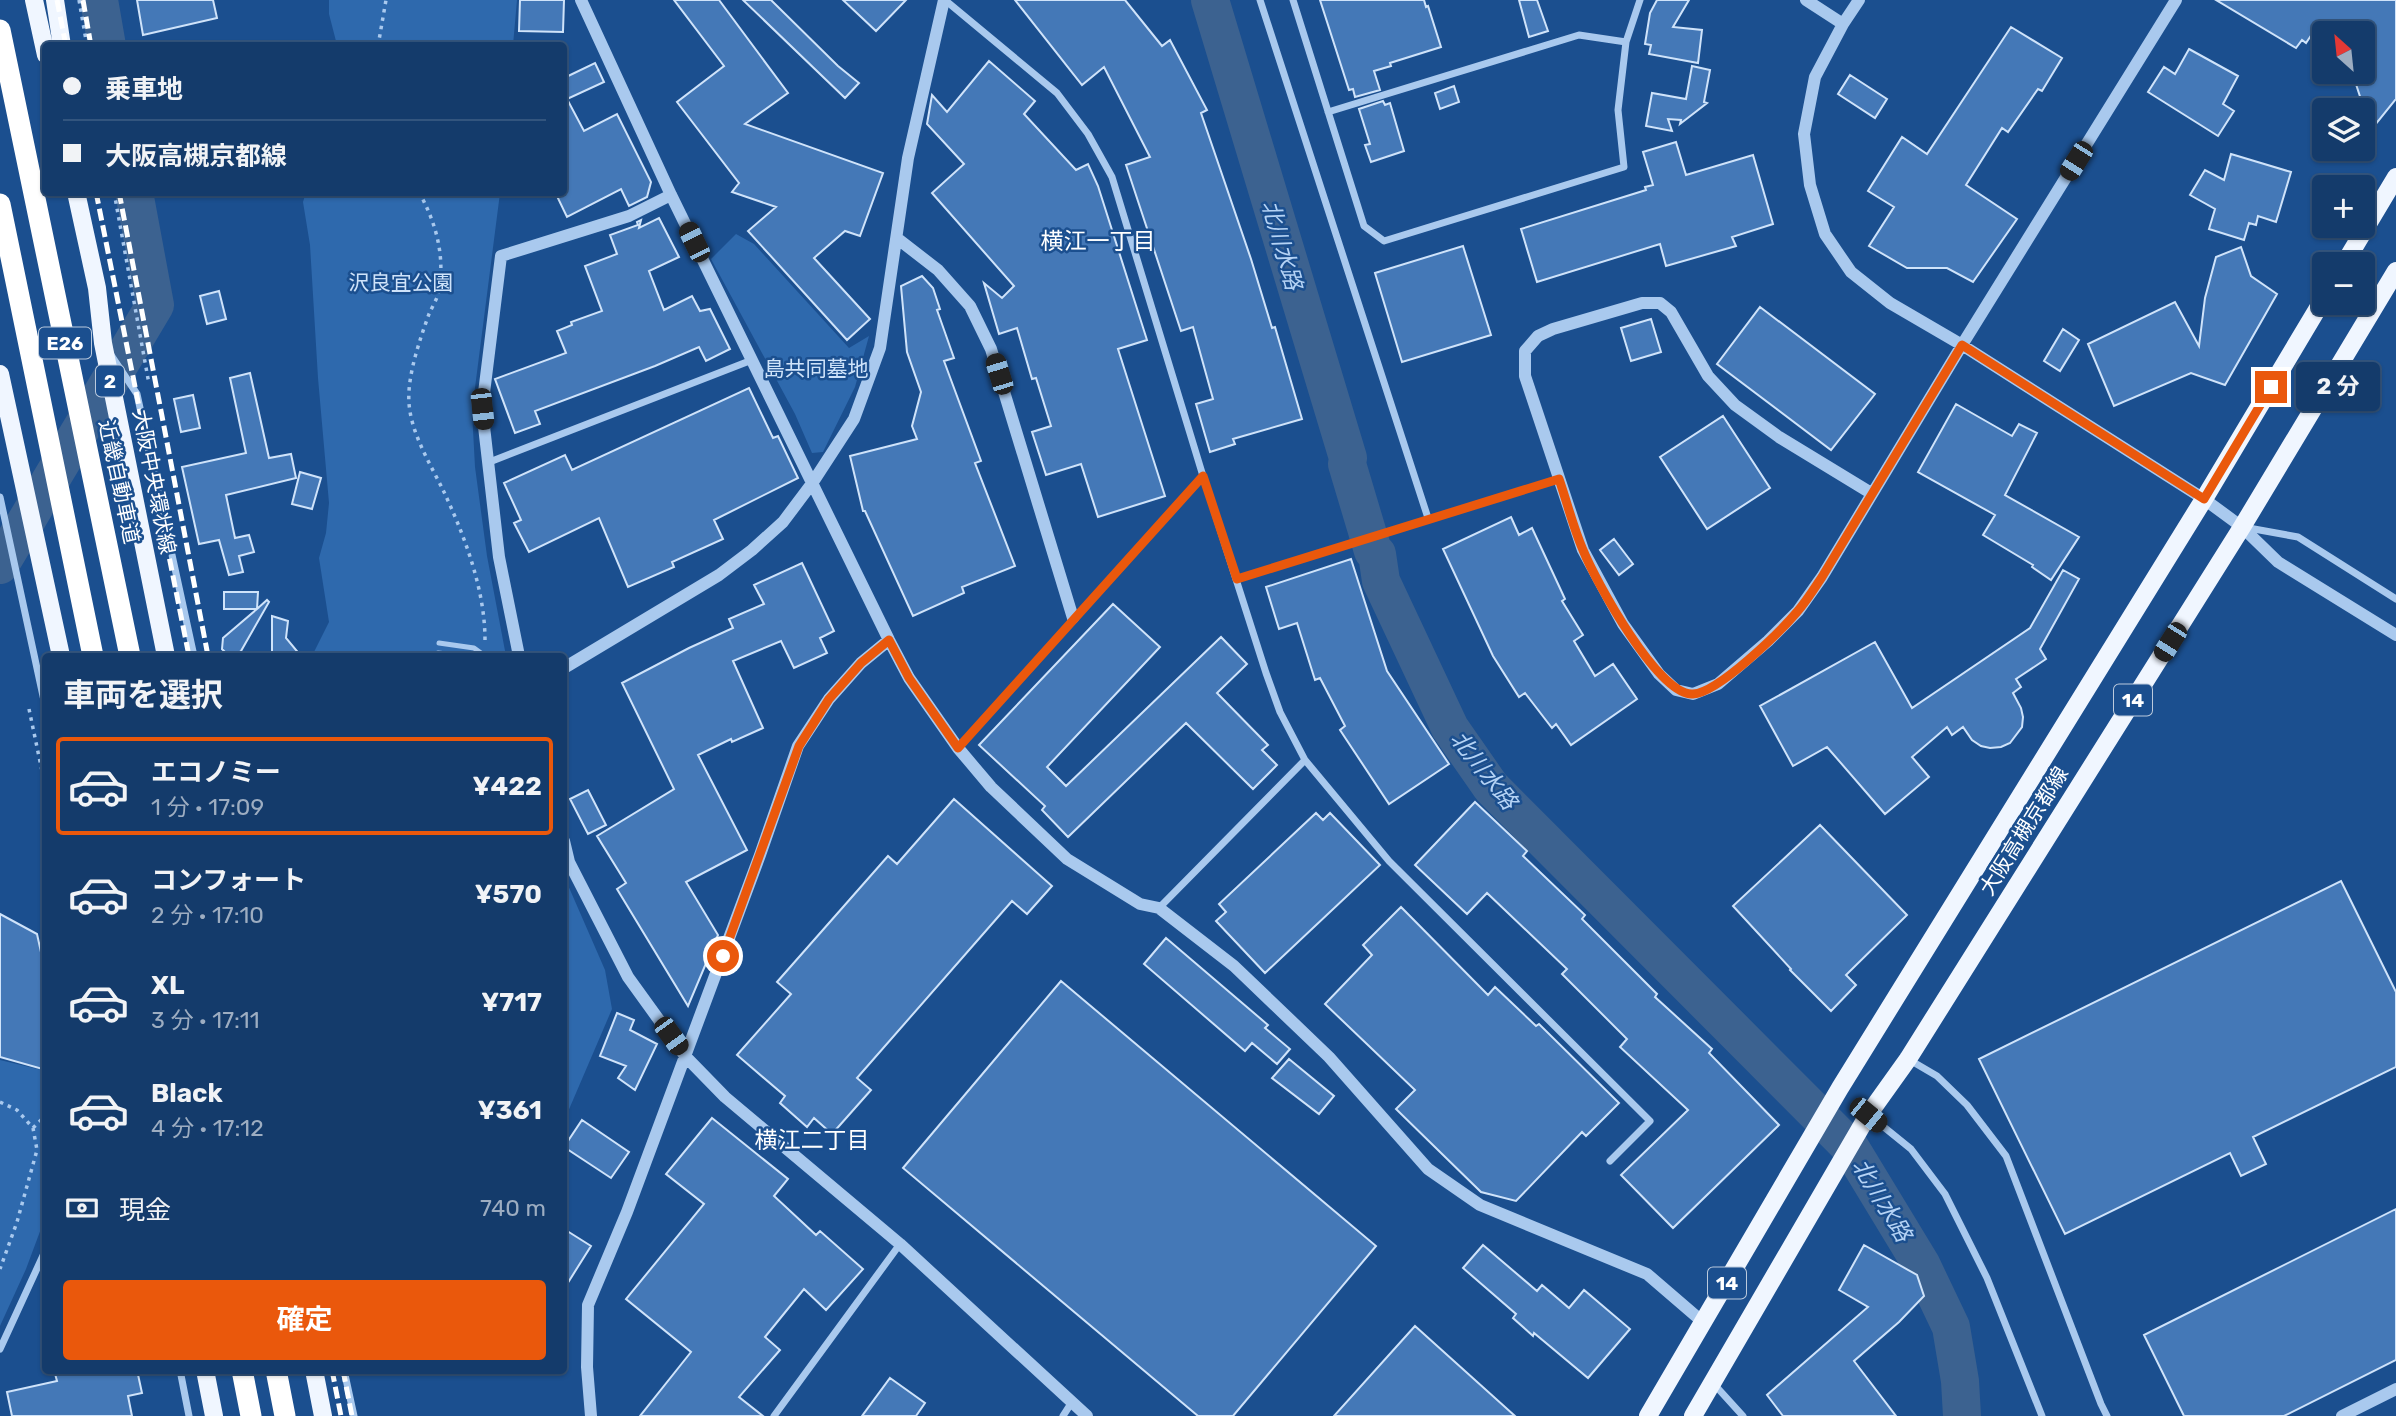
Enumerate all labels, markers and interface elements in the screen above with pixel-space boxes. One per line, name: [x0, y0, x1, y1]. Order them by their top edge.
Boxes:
north arrow: [2312, 21, 2375, 84]
map controls: [2312, 21, 2375, 315]
text: 乗車地: [105, 74, 183, 105]
button: layers: [2312, 98, 2375, 161]
car: [2056, 138, 2097, 184]
text: 大阪高槻京都線: [105, 141, 287, 172]
button: +: [2312, 175, 2375, 238]
water label: 北川水路: [1256, 197, 1309, 295]
car: [676, 219, 713, 265]
district label: 横江一丁目: [1041, 227, 1156, 255]
button: −: [2312, 252, 2375, 315]
park label: 沢良宜公園: [349, 270, 454, 295]
road number: E26: [39, 328, 91, 358]
car: [983, 351, 1016, 397]
park label: 島共同墓地: [764, 356, 869, 381]
callout: 2 分: [2296, 362, 2380, 412]
road number: 2: [96, 366, 124, 396]
route end: [2255, 371, 2287, 403]
text: 2 分: [2317, 372, 2359, 400]
car: [470, 387, 495, 431]
street label: 大阪中央環状線: [128, 407, 181, 556]
street label: 近畿自動車道: [94, 418, 145, 546]
car: [2150, 619, 2191, 665]
text: 車両を選択: [63, 676, 223, 714]
road number: 14: [2114, 684, 2152, 716]
water label: 北川水路: [1445, 725, 1525, 816]
icon: car: [67, 755, 130, 818]
text: エコノミー: [151, 757, 281, 788]
street label: 大阪高槻京都線: [1974, 762, 2073, 900]
text: ¥422: [473, 771, 542, 802]
text: 1 分 · 17:09: [151, 793, 264, 821]
icon: car: [67, 863, 130, 926]
text: コンフォート: [151, 865, 306, 896]
text: ¥570: [475, 879, 542, 910]
text: 2 分 · 17:10: [151, 901, 264, 929]
route start: [707, 940, 739, 972]
text: XL: [151, 970, 184, 1001]
icon: car: [67, 971, 130, 1034]
text: ¥717: [481, 987, 542, 1018]
text: 3 分 · 17:11: [151, 1006, 260, 1034]
car: [651, 1013, 692, 1059]
text: Black: [151, 1078, 223, 1109]
icon: car: [67, 1079, 130, 1142]
car: [1846, 1094, 1891, 1136]
text: ¥361: [478, 1095, 542, 1126]
text: 4 分 · 17:12: [151, 1114, 264, 1142]
district label: 横江二丁目: [755, 1126, 870, 1154]
water label: 北川水路: [1846, 1153, 1919, 1248]
icon: cash: [63, 1189, 101, 1227]
text: 740 m: [480, 1194, 546, 1222]
text: 現金: [119, 1195, 171, 1226]
road number: 14: [1708, 1268, 1746, 1298]
button: 確定: [63, 1280, 546, 1360]

